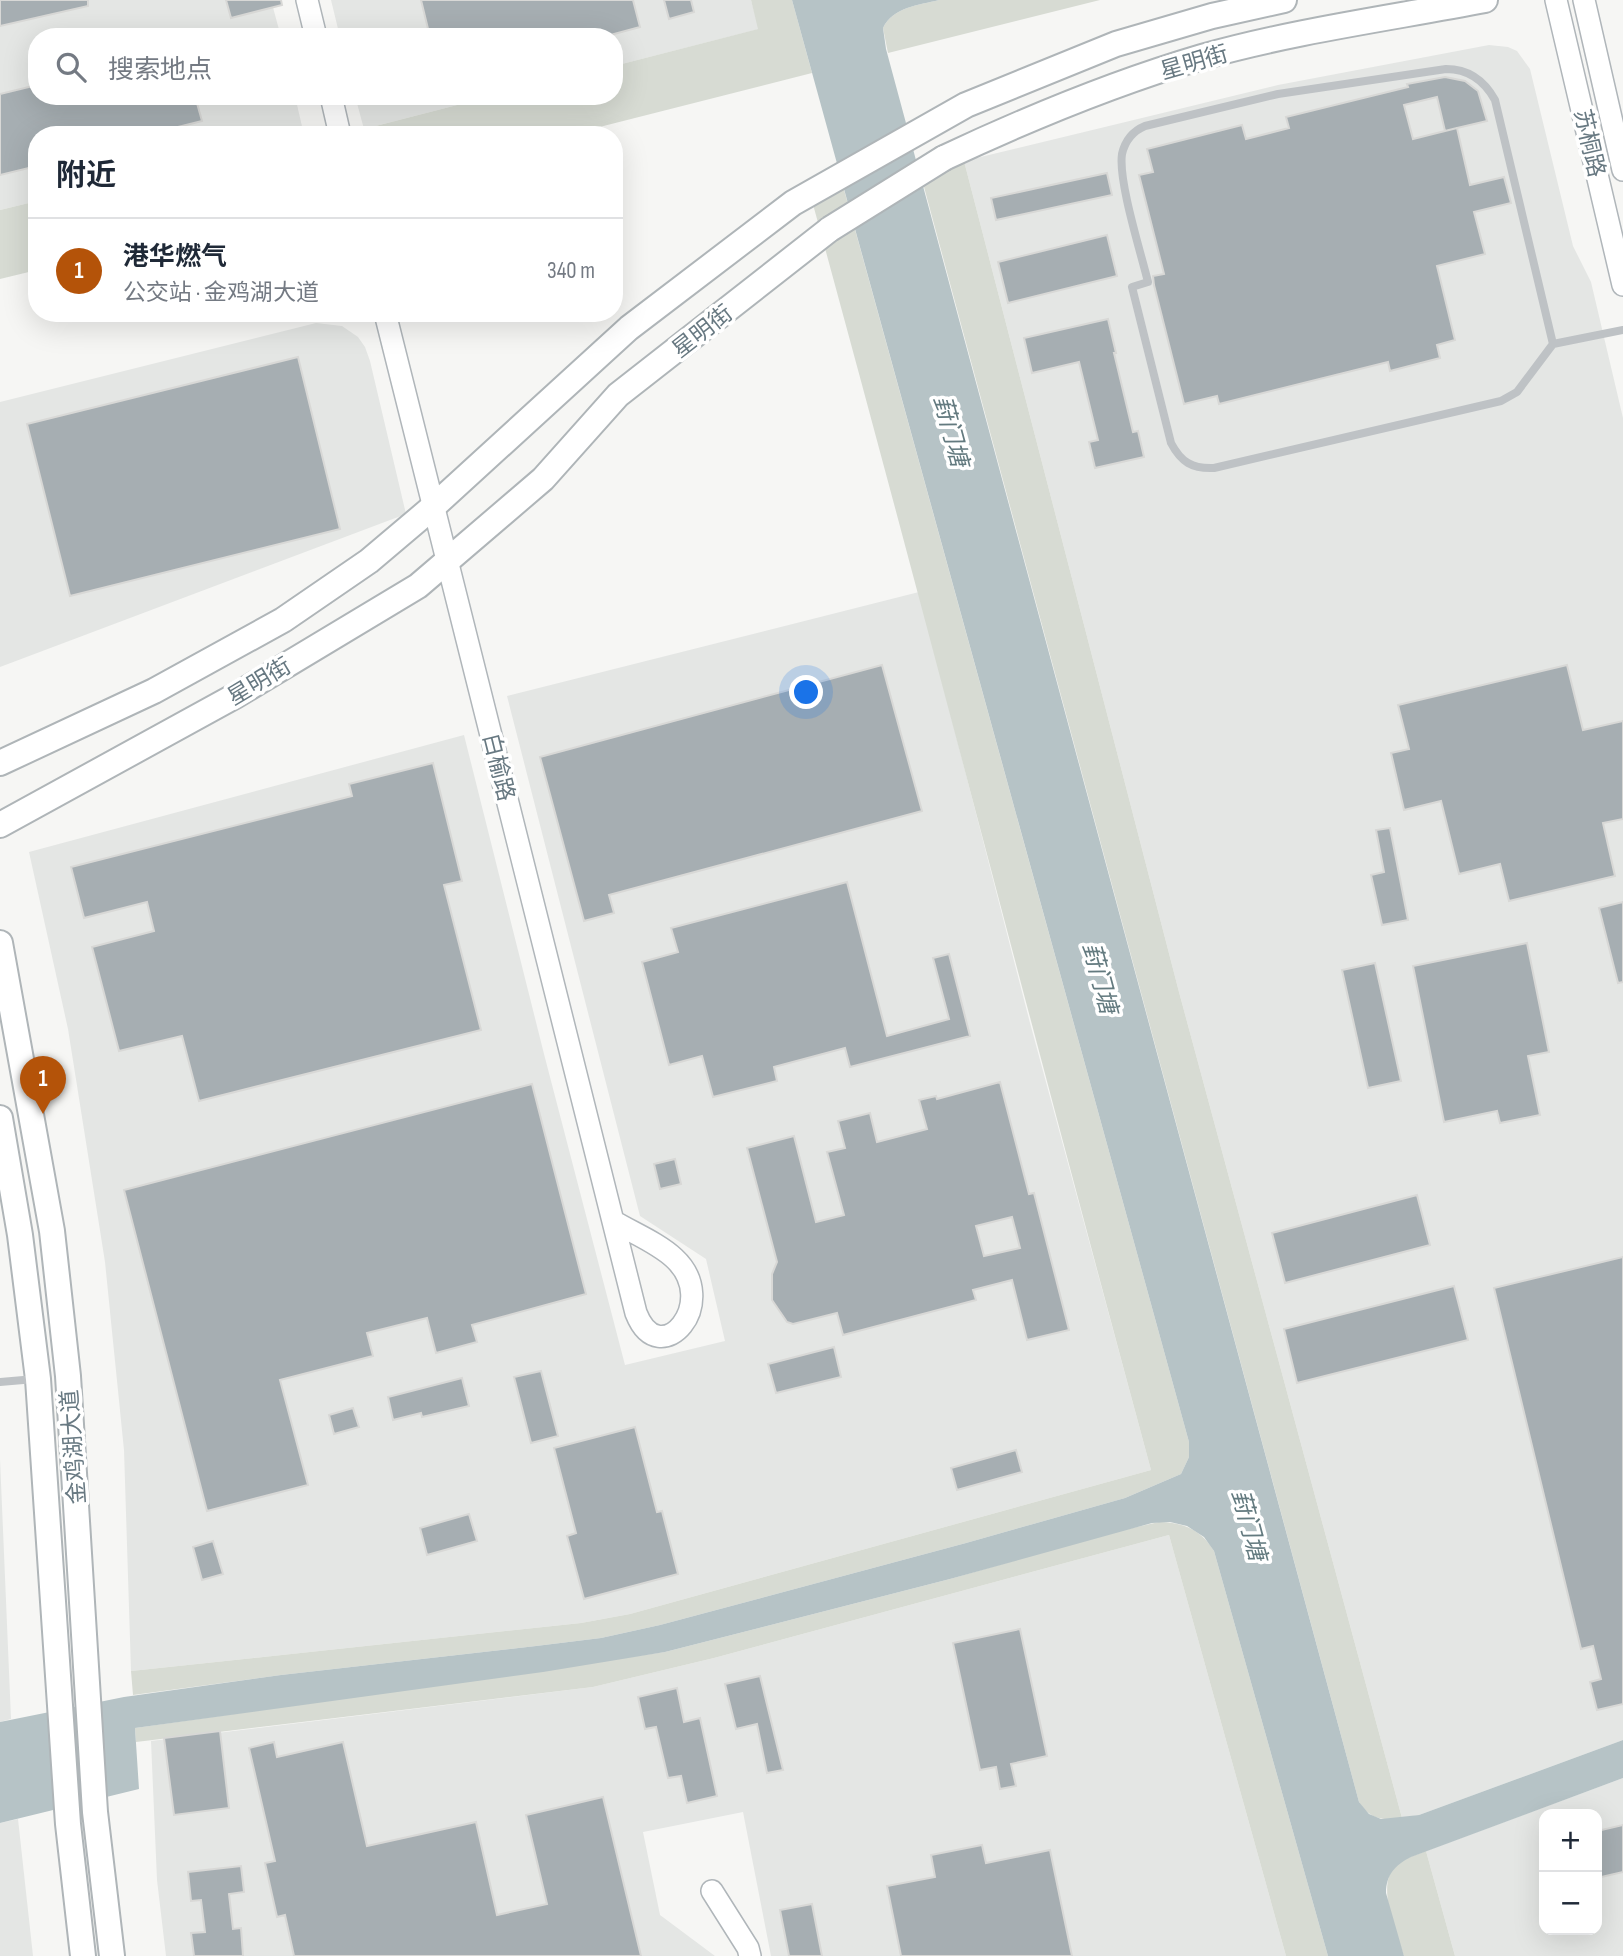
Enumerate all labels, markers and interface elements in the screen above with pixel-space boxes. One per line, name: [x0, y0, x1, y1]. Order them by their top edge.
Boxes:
search box: [28, 28, 623, 105]
street label: 星明街: [1157, 40, 1231, 86]
icon: search: [52, 48, 90, 86]
text: 搜索地点: [108, 55, 212, 86]
street label: 苏桐路: [1568, 106, 1610, 180]
text: 附近: [56, 158, 116, 194]
text: 港华燃气: [123, 242, 227, 273]
text: 1: [74, 257, 84, 285]
text: 340 m: [547, 257, 595, 285]
text: 公交站 · 金鸡湖大道: [123, 279, 319, 307]
street label: 星明街: [667, 300, 738, 364]
water label: 葑门塘: [927, 393, 975, 474]
street label: 星明街: [223, 652, 296, 712]
your location: [789, 675, 823, 709]
street label: 白榆路: [476, 730, 520, 804]
water label: 葑门塘: [1076, 940, 1124, 1021]
pin: 1: [20, 1056, 66, 1114]
street label: 金鸡湖大道: [56, 1389, 92, 1505]
water label: 葑门塘: [1225, 1487, 1273, 1568]
map controls: [1539, 1809, 1602, 1935]
button: +: [1539, 1809, 1602, 1872]
button: −: [1539, 1872, 1602, 1935]

